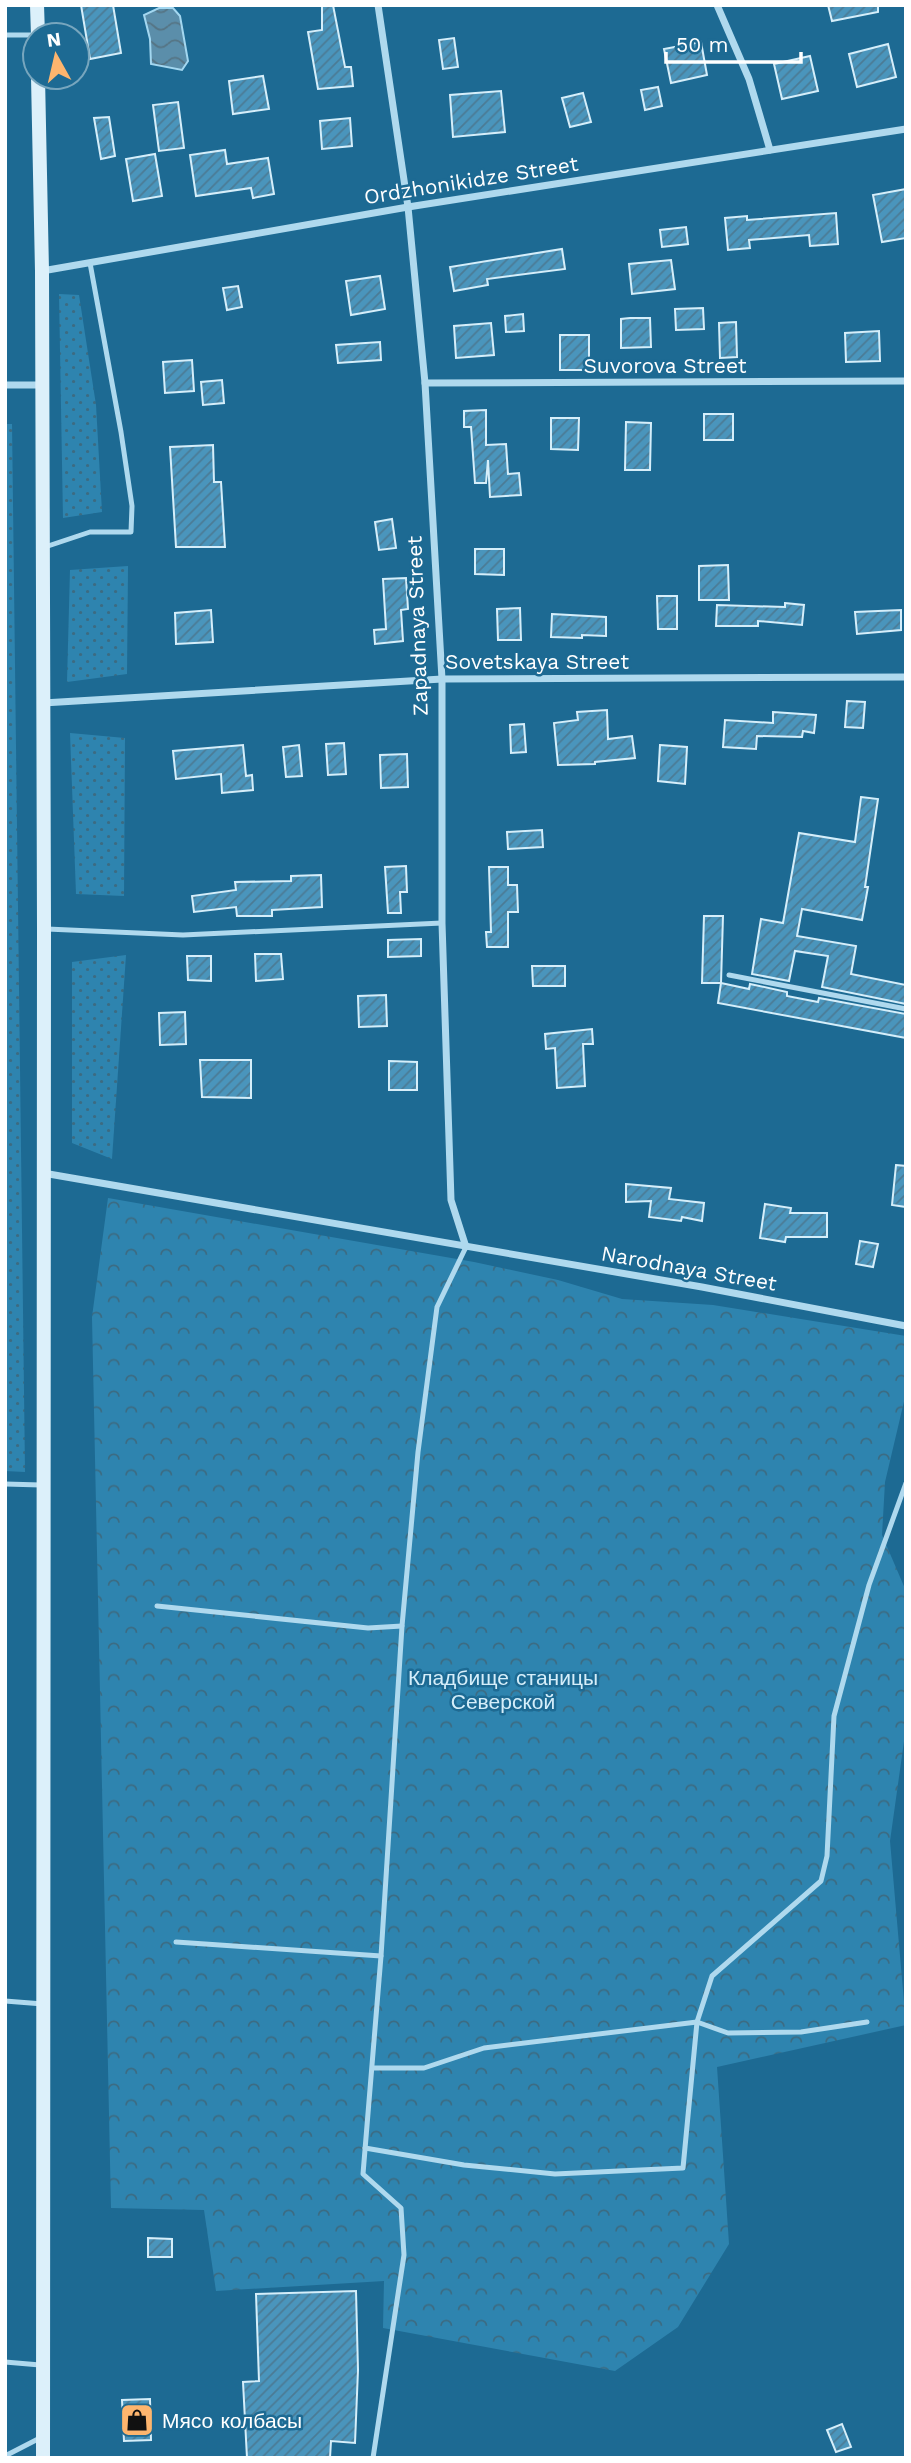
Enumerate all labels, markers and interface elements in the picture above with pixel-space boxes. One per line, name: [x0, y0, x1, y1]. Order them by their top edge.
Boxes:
north arrow: [21, 21, 91, 91]
scale bar: [666, 21, 801, 65]
text: N: [45, 27, 62, 52]
text: 50 m: [676, 32, 728, 57]
street label: Ordzhonikidze Street: [362, 151, 580, 209]
street label: Suvorova Street: [583, 353, 747, 378]
street label: Zapadnaya Street: [401, 535, 433, 716]
street label: Sovetskaya Street: [445, 649, 629, 674]
street label: Narodnaya Street: [599, 1240, 779, 1296]
park label: Кладбище станицы Северской: [408, 1665, 598, 1714]
shop icon: Мясо колбасы: [118, 2401, 156, 2439]
place label: Мясо колбасы: [162, 2408, 302, 2433]

